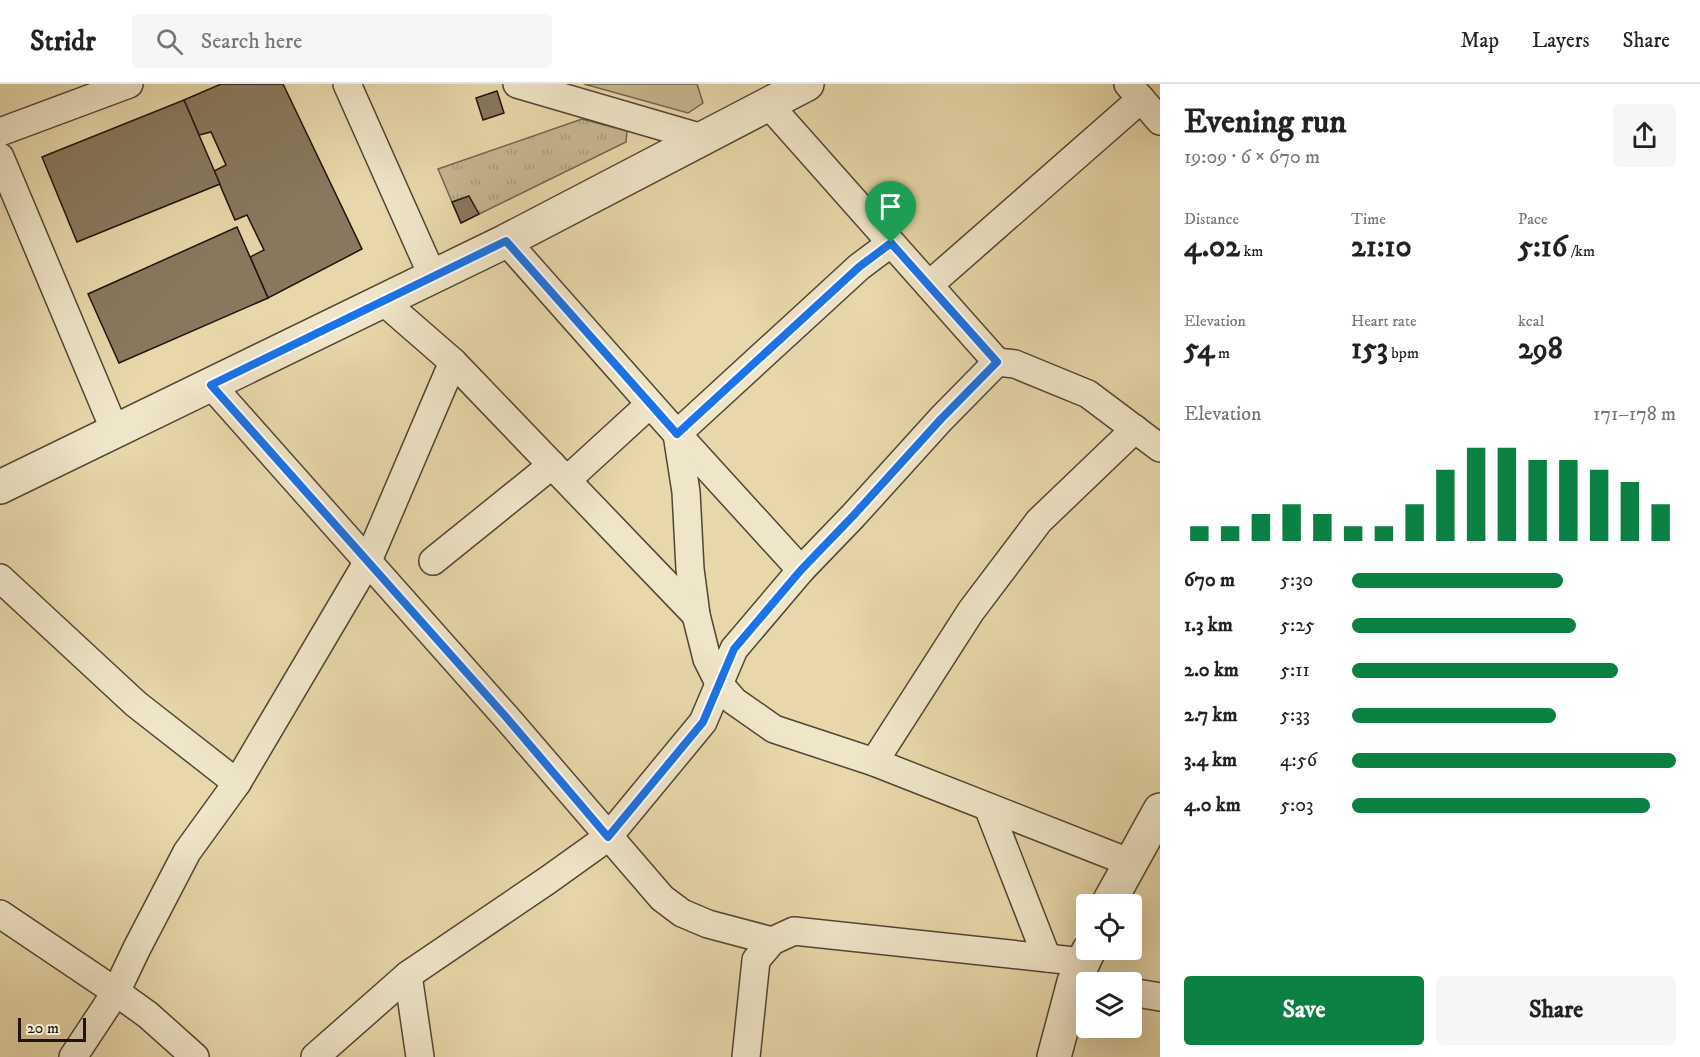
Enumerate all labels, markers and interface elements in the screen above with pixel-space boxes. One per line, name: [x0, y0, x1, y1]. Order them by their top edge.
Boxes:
search box: [132, 14, 552, 68]
text: Stridr: [30, 24, 96, 59]
icon: search: [153, 25, 186, 58]
text: Search here: [201, 28, 302, 55]
text: Map: [1460, 28, 1499, 54]
text: Layers: [1532, 28, 1590, 54]
text: Share: [1623, 28, 1670, 54]
text: Evening run: [1184, 102, 1346, 143]
button: share: [1613, 104, 1676, 167]
text: 19:09 · 6 × 670 m: [1184, 145, 1320, 170]
pin: [865, 181, 916, 243]
icon: arrive: [874, 190, 907, 223]
text: Distance: [1184, 209, 1239, 229]
text: Time: [1351, 209, 1386, 229]
text: Pace: [1518, 209, 1548, 229]
text: 4.02: [1184, 229, 1240, 266]
text: 21:10: [1351, 229, 1412, 266]
text: 5:16: [1518, 229, 1567, 266]
text: km: [1240, 241, 1263, 261]
text: /km: [1567, 241, 1595, 261]
text: Elevation: [1184, 311, 1246, 331]
text: Heart rate: [1351, 311, 1417, 331]
text: kcal: [1518, 311, 1544, 331]
text: 54: [1184, 331, 1215, 368]
text: 153: [1351, 331, 1388, 368]
text: 298: [1518, 331, 1563, 368]
text: m: [1215, 343, 1230, 363]
text: bpm: [1388, 343, 1419, 363]
text: Elevation: [1184, 402, 1261, 427]
text: 171–178 m: [1593, 402, 1676, 427]
text: 670 m: [1184, 568, 1235, 593]
text: 5:30: [1280, 568, 1313, 593]
text: 1.3 km: [1184, 613, 1233, 638]
text: 5:25: [1280, 613, 1315, 638]
text: 2.0 km: [1184, 658, 1239, 683]
text: 5:11: [1280, 658, 1310, 683]
text: 2.7 km: [1184, 703, 1237, 728]
text: 5:33: [1280, 703, 1310, 728]
text: 3.4 km: [1184, 748, 1237, 773]
text: 4:56: [1280, 748, 1317, 773]
text: 4.0 km: [1184, 793, 1241, 818]
text: 5:03: [1280, 793, 1313, 818]
map controls: [1076, 894, 1142, 1038]
button: locate: [1076, 894, 1142, 960]
button: layers: [1076, 972, 1142, 1038]
button: Save: [1184, 976, 1424, 1045]
button: Share: [1436, 976, 1676, 1045]
scale bar: [18, 1015, 86, 1042]
text: 20 m: [27, 1018, 59, 1038]

